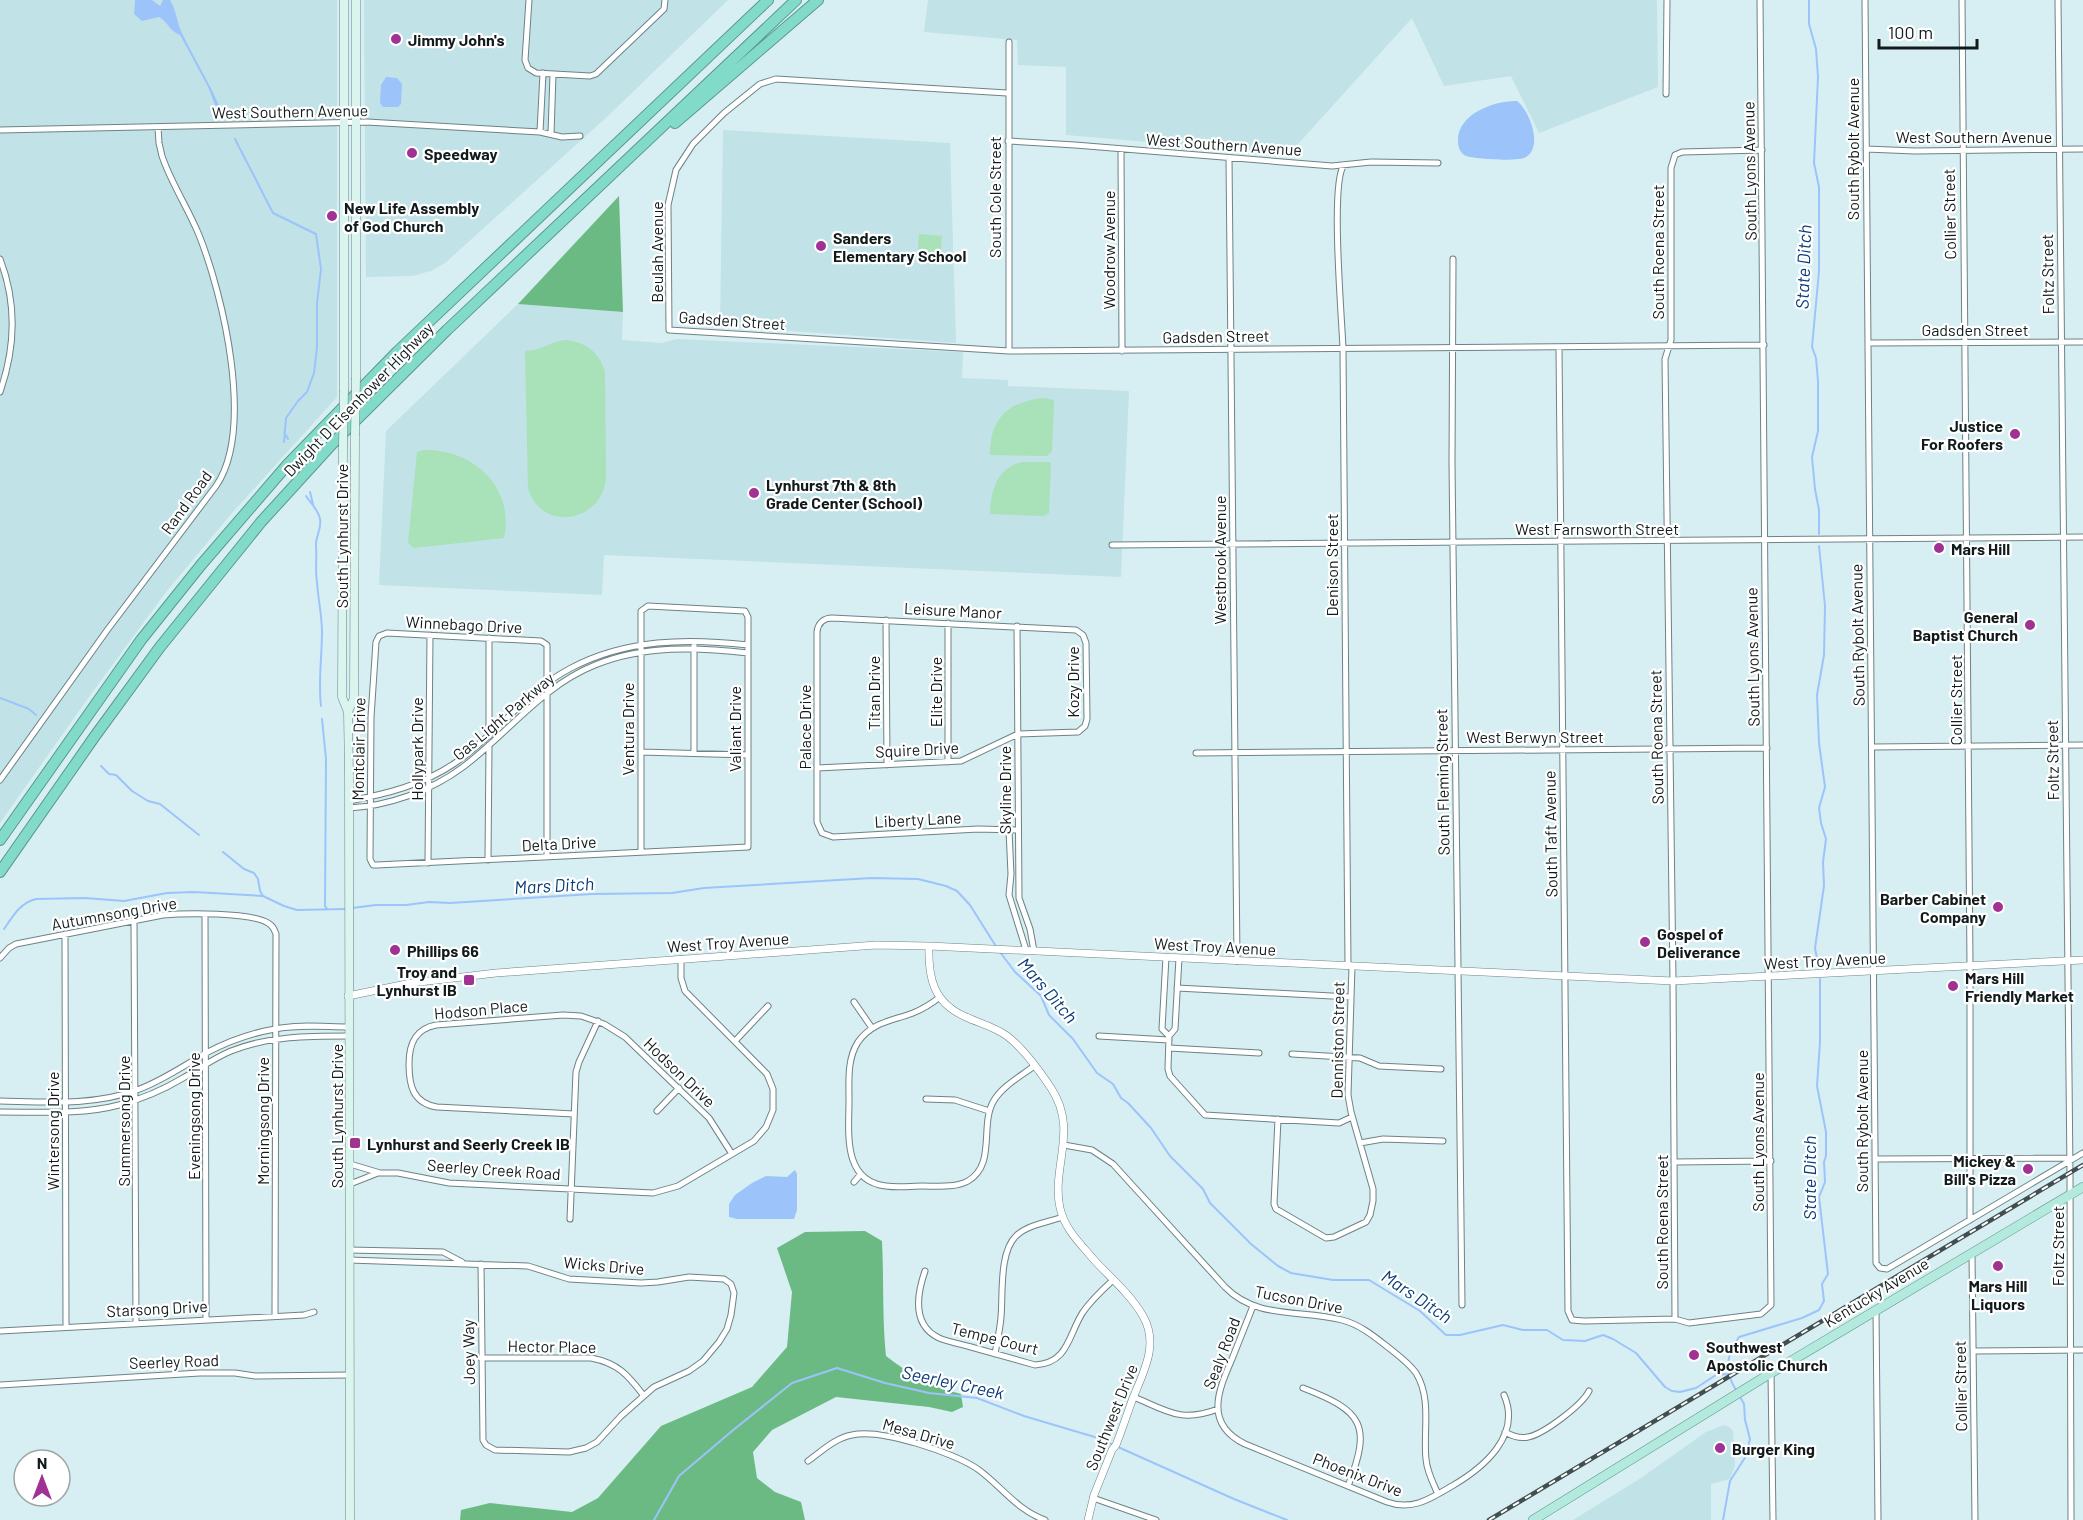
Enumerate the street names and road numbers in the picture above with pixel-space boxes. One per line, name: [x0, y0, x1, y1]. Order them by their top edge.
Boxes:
street label: South Rybolt Avenue: [1843, 78, 1862, 220]
street label: West Southern Avenue: [212, 100, 368, 122]
street label: South Lyons Avenue: [1738, 101, 1760, 241]
street label: West Southern Avenue: [1896, 127, 2052, 146]
street label: West Southern Avenue: [1145, 129, 1303, 159]
street label: South Cole Street: [985, 136, 1004, 258]
street label: Collier Street: [1939, 168, 1959, 260]
street label: South Roena Street: [1648, 185, 1667, 319]
street label: Woodrow Avenue: [1099, 190, 1118, 310]
street label: Beulah Avenue: [647, 201, 666, 303]
street label: Foltz Street: [2037, 233, 2057, 315]
street label: Gadsden Street: [678, 307, 786, 333]
street label: Dwight D Eisenhower Highway: [279, 317, 437, 480]
street label: Gadsden Street: [1921, 320, 2029, 339]
street label: Gadsden Street: [1162, 326, 1270, 346]
street label: South Lynhurst Drive: [332, 464, 351, 608]
street label: Rand Road: [157, 467, 215, 537]
street label: Westbrook Avenue: [1210, 495, 1229, 625]
street label: Denison Street: [1322, 513, 1341, 617]
street label: West Farnsworth Street: [1515, 519, 1679, 538]
street label: South Rybolt Avenue: [1846, 564, 1868, 706]
street label: South Lyons Avenue: [1741, 587, 1763, 727]
street label: Leisure Manor: [904, 598, 1003, 622]
street label: Winnebago Drive: [405, 611, 523, 637]
street label: Kozy Drive: [1063, 646, 1082, 718]
street label: Collier Street: [1946, 654, 1965, 746]
street label: Titan Drive: [864, 656, 883, 730]
street label: Elite Drive: [926, 657, 945, 727]
street label: Gas Light Parkway: [448, 668, 558, 764]
street label: South Roena Street: [1645, 669, 1667, 805]
street label: Ventura Drive: [618, 682, 637, 776]
street label: Palace Drive: [795, 684, 814, 770]
street label: Valiant Drive: [725, 686, 744, 772]
street label: Montclair Drive: [348, 697, 368, 801]
street label: Hollypark Drive: [407, 697, 426, 801]
street label: South Fleming Street: [1431, 708, 1453, 856]
street label: Foltz Street: [2042, 719, 2062, 801]
street label: West Berwyn Street: [1466, 727, 1604, 746]
street label: Squire Drive: [875, 737, 959, 761]
street label: Skyline Drive: [995, 746, 1014, 834]
street label: South Taft Avenue: [1539, 770, 1561, 898]
street label: Liberty Lane: [874, 807, 962, 831]
street label: Delta Drive: [521, 832, 597, 854]
street label: Autumnsong Drive: [50, 893, 178, 933]
street label: West Troy Avenue: [666, 928, 790, 956]
street label: West Troy Avenue: [1153, 933, 1277, 959]
street label: West Troy Avenue: [1763, 947, 1887, 973]
street label: Denniston Street: [1326, 981, 1348, 1099]
street label: Hodson Place: [433, 995, 529, 1023]
street label: Hodson Drive: [640, 1033, 720, 1111]
street label: South Lynhurst Drive: [327, 1044, 346, 1188]
street label: South Rybolt Avenue: [1852, 1050, 1871, 1192]
street label: Eveningsong Drive: [184, 1052, 203, 1180]
street label: Summersong Drive: [114, 1055, 133, 1187]
street label: Morningsong Drive: [253, 1057, 272, 1185]
street label: Wintersong Drive: [43, 1071, 62, 1191]
street label: South Lyons Avenue: [1748, 1072, 1767, 1212]
street label: Seerley Creek Road: [427, 1155, 561, 1183]
street label: South Roena Street: [1652, 1155, 1671, 1289]
street label: Foltz Street: [2048, 1206, 2067, 1286]
street label: Wicks Drive: [563, 1252, 645, 1278]
street label: Kentucky Avenue: [1820, 1253, 1932, 1331]
street label: Tucson Drive: [1253, 1281, 1345, 1317]
street label: Starsong Drive: [106, 1296, 208, 1320]
street label: Sealy Road: [1199, 1314, 1243, 1392]
street label: Joey Way: [458, 1318, 478, 1385]
street label: Tempe Court: [949, 1318, 1041, 1358]
street label: Hector Place: [507, 1336, 597, 1356]
street label: Collier Street: [1950, 1340, 1970, 1432]
street label: Seerley Road: [129, 1350, 219, 1372]
street label: Southwest Drive: [1081, 1361, 1141, 1473]
street label: Mesa Drive: [881, 1414, 957, 1452]
street label: Phoenix Drive: [1311, 1448, 1405, 1500]

